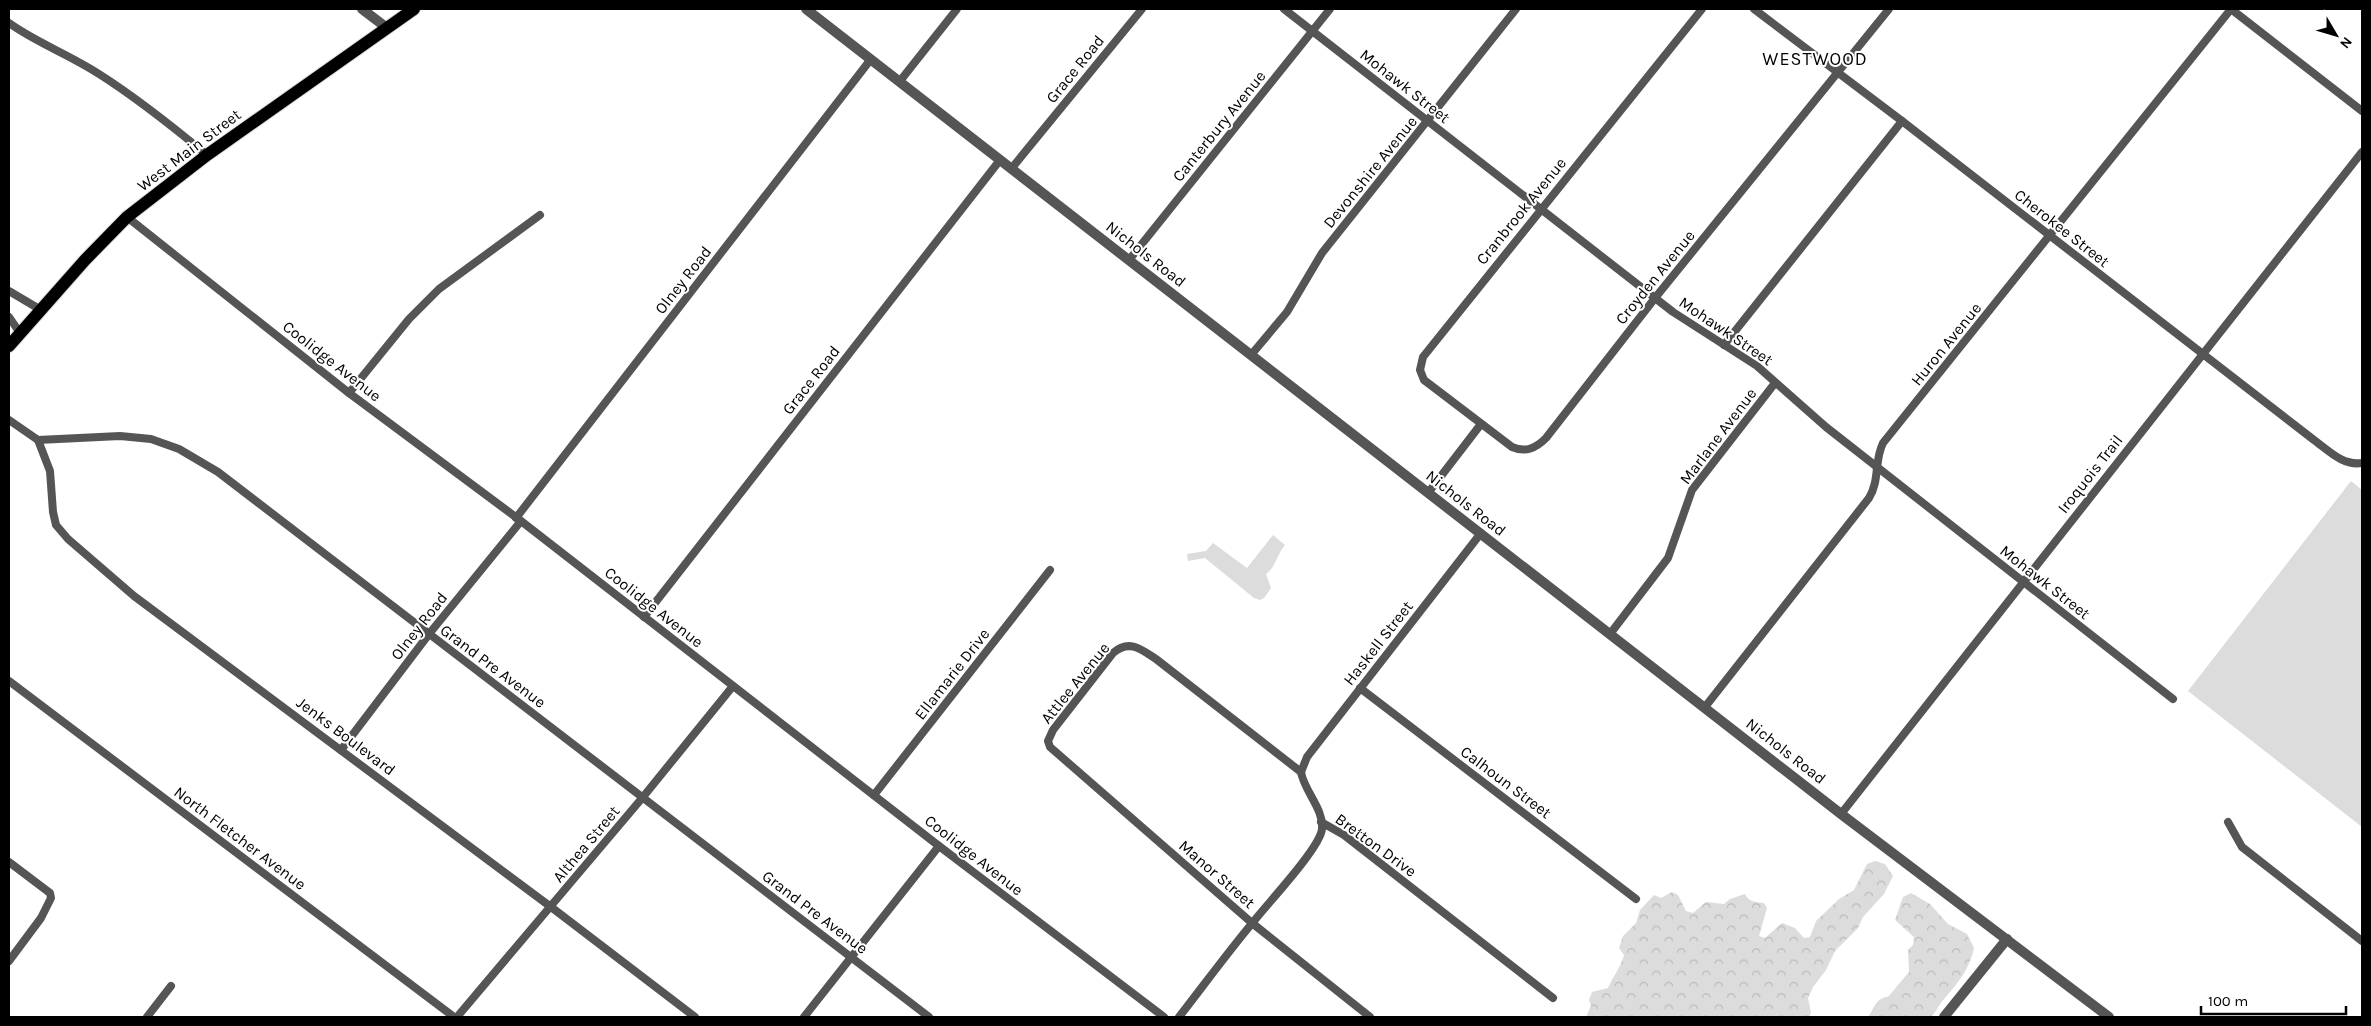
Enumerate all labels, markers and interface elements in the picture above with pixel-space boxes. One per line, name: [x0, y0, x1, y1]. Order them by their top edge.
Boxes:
north arrow: [2311, 10, 2361, 60]
street label: Grace Road: [1042, 31, 1108, 107]
text: N: [2336, 34, 2356, 52]
street label: Mohawk Street: [1356, 45, 1454, 127]
district label: WESTWOOD: [1762, 48, 1868, 70]
street label: Canterbury Avenue: [1168, 67, 1270, 185]
street label: West Main Street: [133, 105, 245, 195]
street label: Devonshire Avenue: [1319, 112, 1421, 232]
street label: Cranbrook Avenue: [1472, 154, 1570, 268]
street label: Cherokee Street: [2011, 185, 2113, 271]
street label: Nichols Road: [1102, 217, 1190, 291]
street label: Croyden Avenue: [1611, 226, 1699, 328]
street label: Olney Road: [651, 242, 715, 318]
street label: Mohawk Street: [1675, 293, 1777, 369]
street label: Huron Avenue: [1907, 299, 1985, 389]
street label: Coolidge Avenue: [279, 317, 385, 405]
street label: Grace Road: [778, 342, 844, 418]
street label: Marlane Avenue: [1676, 384, 1760, 488]
street label: Iroquois Trail: [2053, 431, 2127, 517]
street label: Nichols Road: [1422, 466, 1510, 540]
street label: Mohawk Street: [1996, 541, 2094, 623]
street label: Coolidge Avenue: [601, 563, 707, 651]
street label: Olney Road: [387, 588, 451, 664]
street label: Haskell Street: [1339, 597, 1417, 689]
street label: Grand Pre Avenue: [437, 620, 549, 712]
street label: Ellamarie Drive: [911, 625, 993, 723]
street label: Attlee Avenue: [1037, 639, 1113, 727]
street label: Jenks Boulevard: [293, 693, 399, 779]
street label: Nichols Road: [1742, 714, 1830, 788]
street label: Calhoun Street: [1457, 742, 1555, 822]
street label: North Fletcher Avenue: [170, 782, 310, 894]
street label: Althea Street: [548, 802, 624, 886]
street label: Bretton Drive: [1332, 809, 1420, 881]
street label: Coolidge Avenue: [921, 811, 1027, 899]
street label: Manor Street: [1175, 836, 1259, 912]
street label: Grand Pre Avenue: [759, 866, 871, 958]
scale bar: [2201, 984, 2346, 1016]
text: 100 m: [2208, 992, 2248, 1010]

